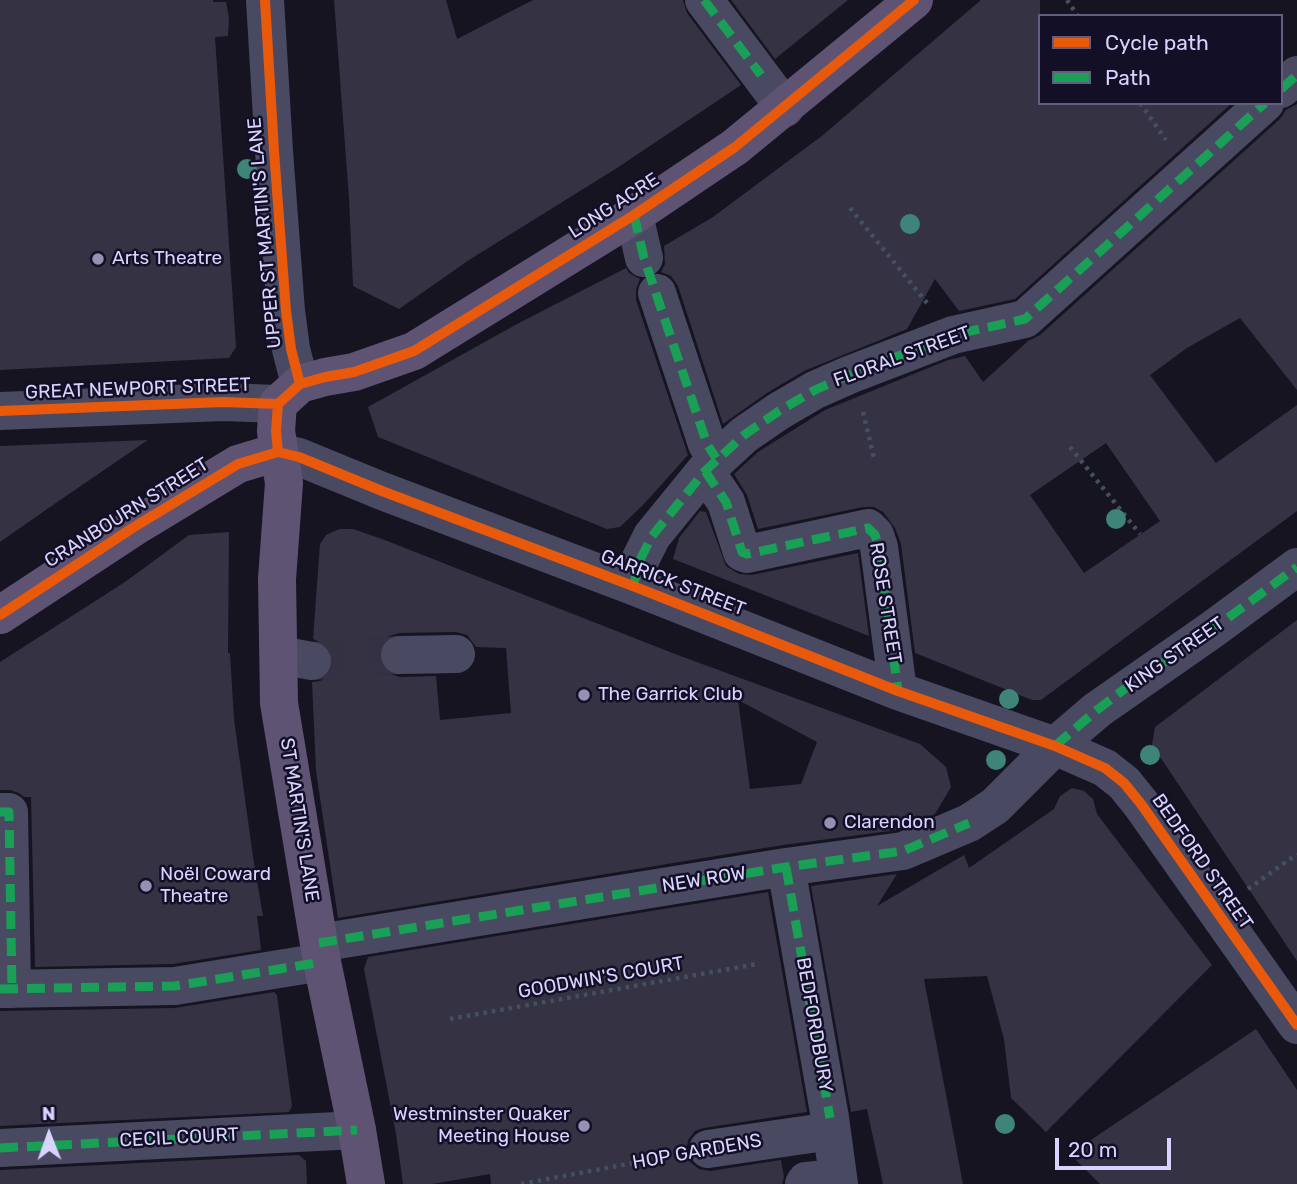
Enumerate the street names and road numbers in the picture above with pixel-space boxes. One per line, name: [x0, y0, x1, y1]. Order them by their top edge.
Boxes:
street label: UPPER ST MARTIN'S LANE: [244, 116, 286, 350]
street label: LONG ACRE: [564, 168, 664, 244]
street label: FLORAL STREET: [830, 322, 974, 392]
street label: GREAT NEWPORT STREET: [25, 374, 251, 404]
street label: CRANBOURN STREET: [41, 453, 213, 573]
street label: ROSE STREET: [864, 541, 906, 665]
street label: GARRICK STREET: [597, 545, 749, 621]
street label: KING STREET: [1121, 612, 1229, 698]
street label: ST MARTIN'S LANE: [275, 736, 323, 904]
street label: BEDFORD STREET: [1147, 790, 1257, 934]
street label: NEW ROW: [660, 862, 748, 898]
street label: GOODWIN'S COURT: [516, 952, 686, 1004]
street label: BEDFORDBURY: [791, 956, 837, 1094]
street label: CECIL COURT: [119, 1123, 239, 1153]
street label: HOP GARDENS: [631, 1129, 763, 1175]

